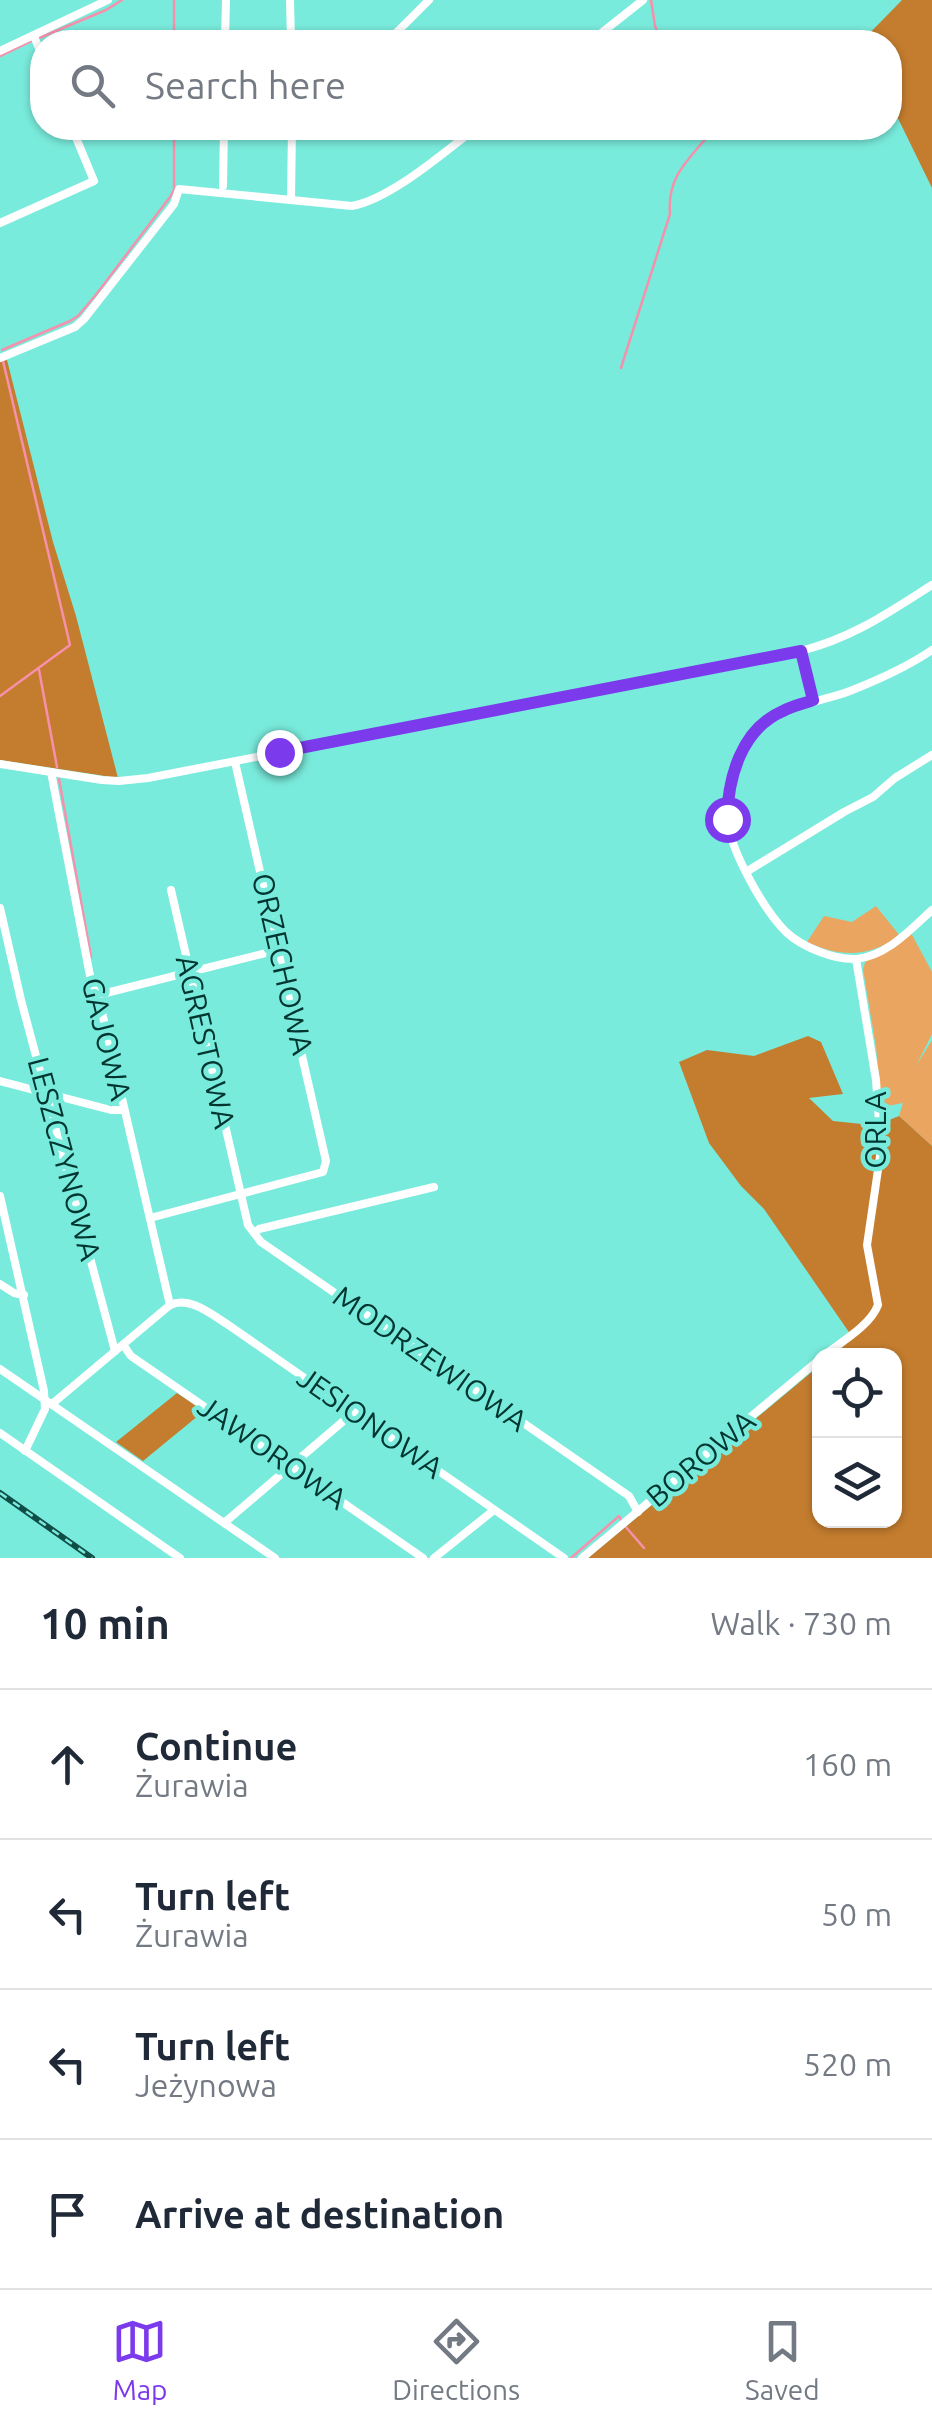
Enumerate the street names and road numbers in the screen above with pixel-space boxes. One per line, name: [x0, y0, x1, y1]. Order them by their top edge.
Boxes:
street label: ORZECHOWA: [246, 870, 320, 1058]
street label: AGRESTOWA: [170, 952, 243, 1132]
street label: GAJOWA: [75, 974, 139, 1104]
street label: LESZCZYNOWA: [21, 1053, 109, 1265]
street label: ORLA: [858, 1091, 892, 1169]
street label: MODRZEWIOWA: [327, 1279, 535, 1438]
street label: JESIONOWA: [291, 1360, 450, 1485]
street label: JAWOROWA: [192, 1388, 354, 1516]
street label: BOROWA: [639, 1403, 762, 1513]

